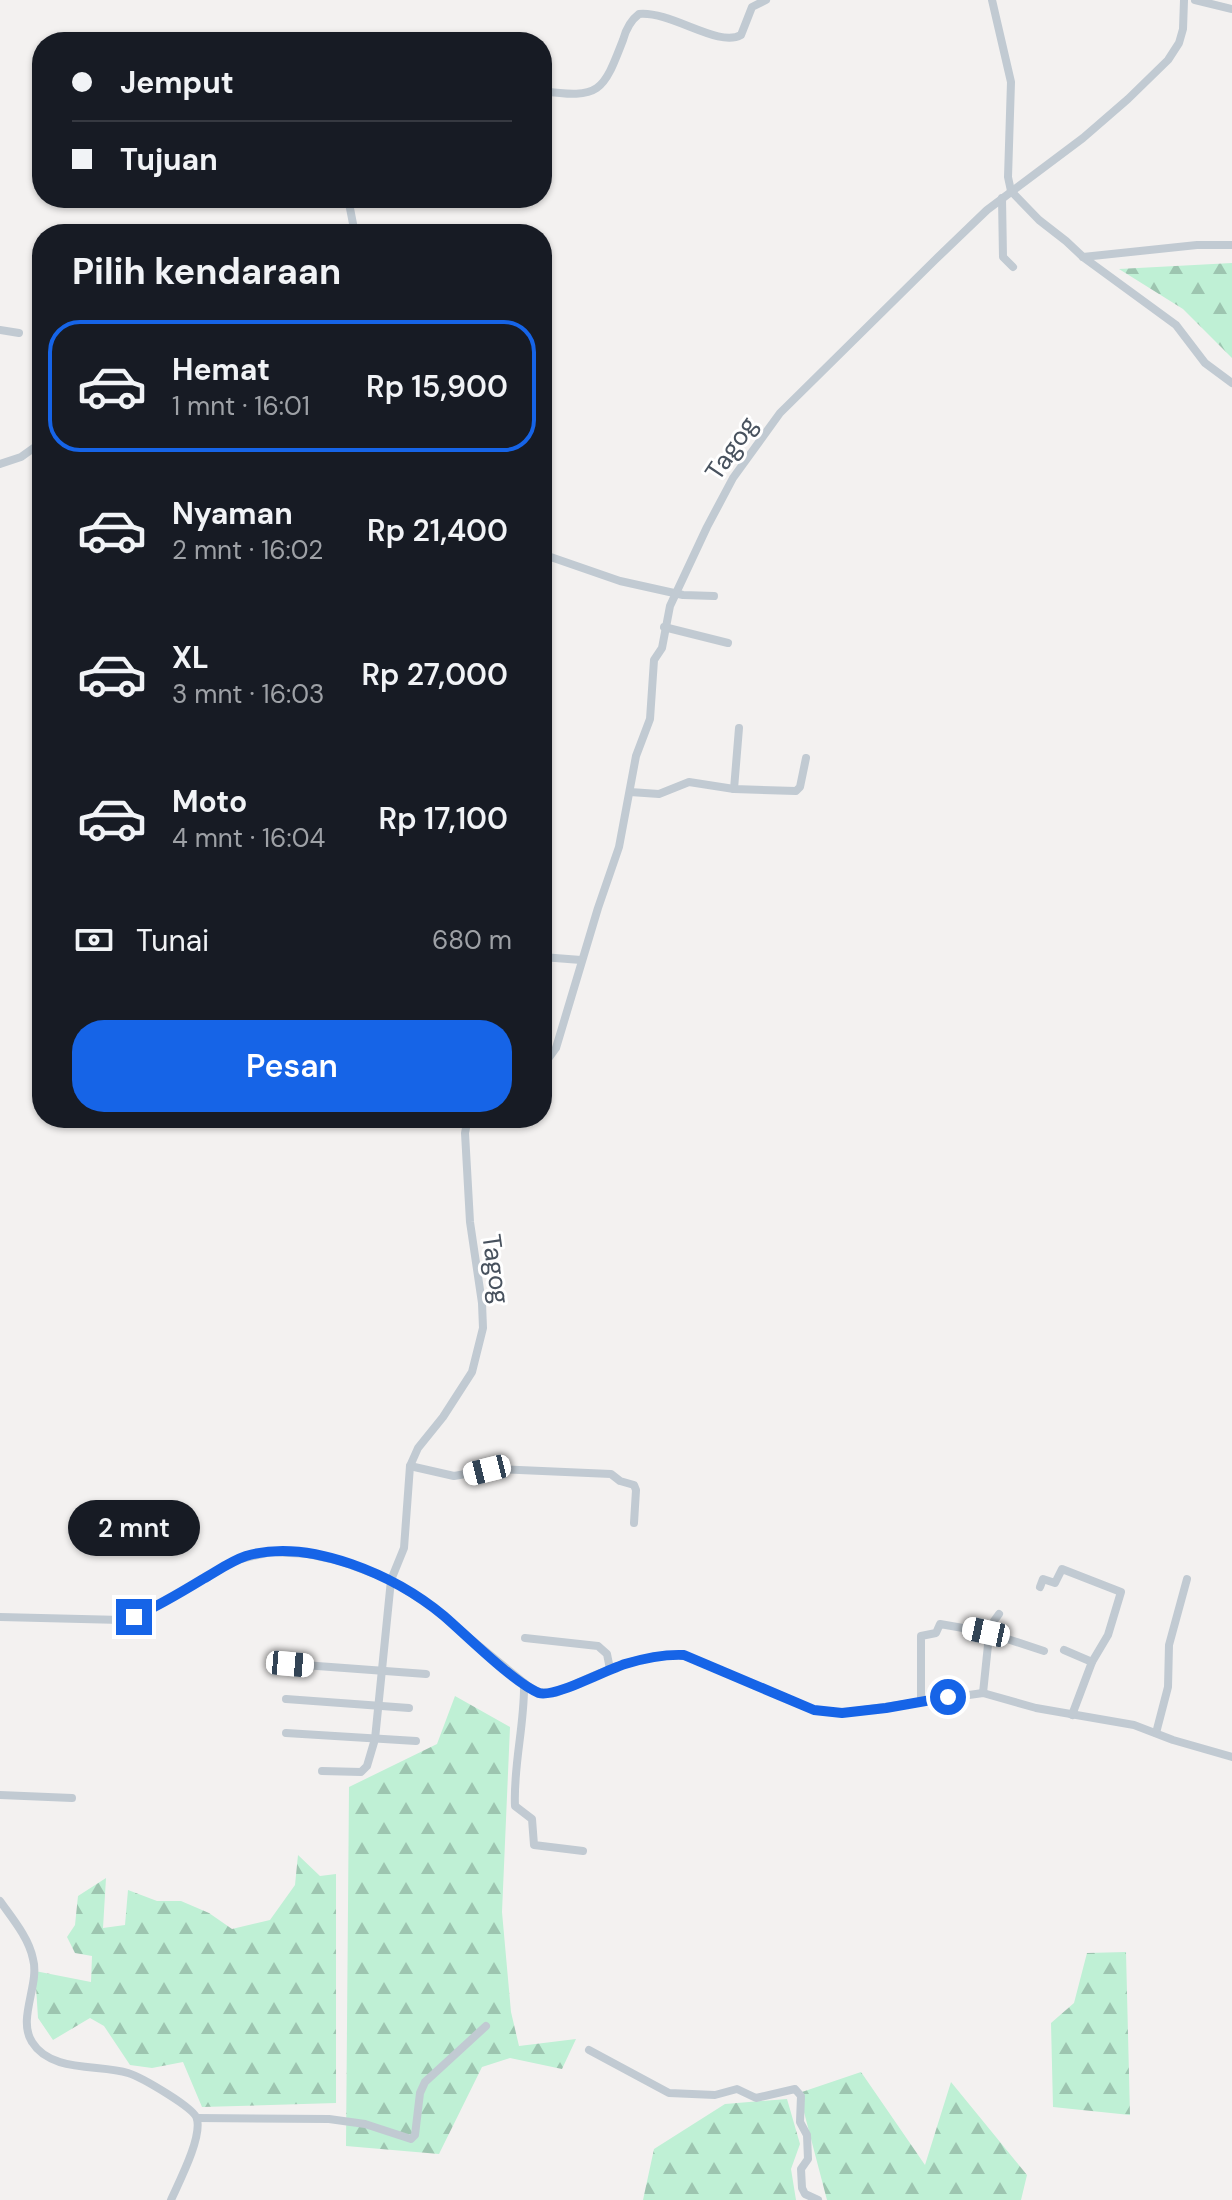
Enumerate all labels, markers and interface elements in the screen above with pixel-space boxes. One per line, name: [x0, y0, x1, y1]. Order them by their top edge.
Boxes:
text: Jemput: [120, 63, 234, 102]
text: Tujuan: [120, 140, 218, 179]
text: Pilih kendaraan: [72, 248, 341, 295]
icon: car: [76, 350, 148, 422]
text: Hemat: [172, 350, 270, 389]
text: Rp 15,900: [366, 367, 508, 406]
text: 1 mnt · 16:01: [172, 389, 310, 423]
street label: Tagog: [697, 409, 765, 487]
icon: car: [76, 494, 148, 566]
text: Nyaman: [172, 494, 293, 533]
text: Rp 21,400: [367, 511, 508, 550]
text: 2 mnt · 16:02: [172, 533, 323, 567]
icon: car: [76, 638, 148, 710]
text: XL: [172, 638, 209, 677]
text: Rp 27,000: [361, 655, 508, 694]
text: 3 mnt · 16:03: [172, 677, 324, 711]
icon: car: [76, 782, 148, 854]
text: Moto: [172, 782, 247, 821]
text: Rp 17,100: [379, 799, 508, 838]
text: 4 mnt · 16:04: [172, 821, 325, 855]
icon: cash: [72, 918, 116, 962]
text: Tunai: [136, 921, 209, 960]
text: 680 m: [432, 923, 512, 957]
button: Pesan: [72, 1020, 512, 1112]
street label: Tagog: [474, 1232, 518, 1306]
car: [461, 1453, 513, 1487]
callout: 2 mnt: [68, 1501, 200, 1557]
text: 2 mnt: [98, 1511, 170, 1545]
route end: [116, 1599, 152, 1635]
car: [960, 1615, 1012, 1649]
car: [265, 1650, 315, 1678]
route start: [930, 1679, 966, 1715]

